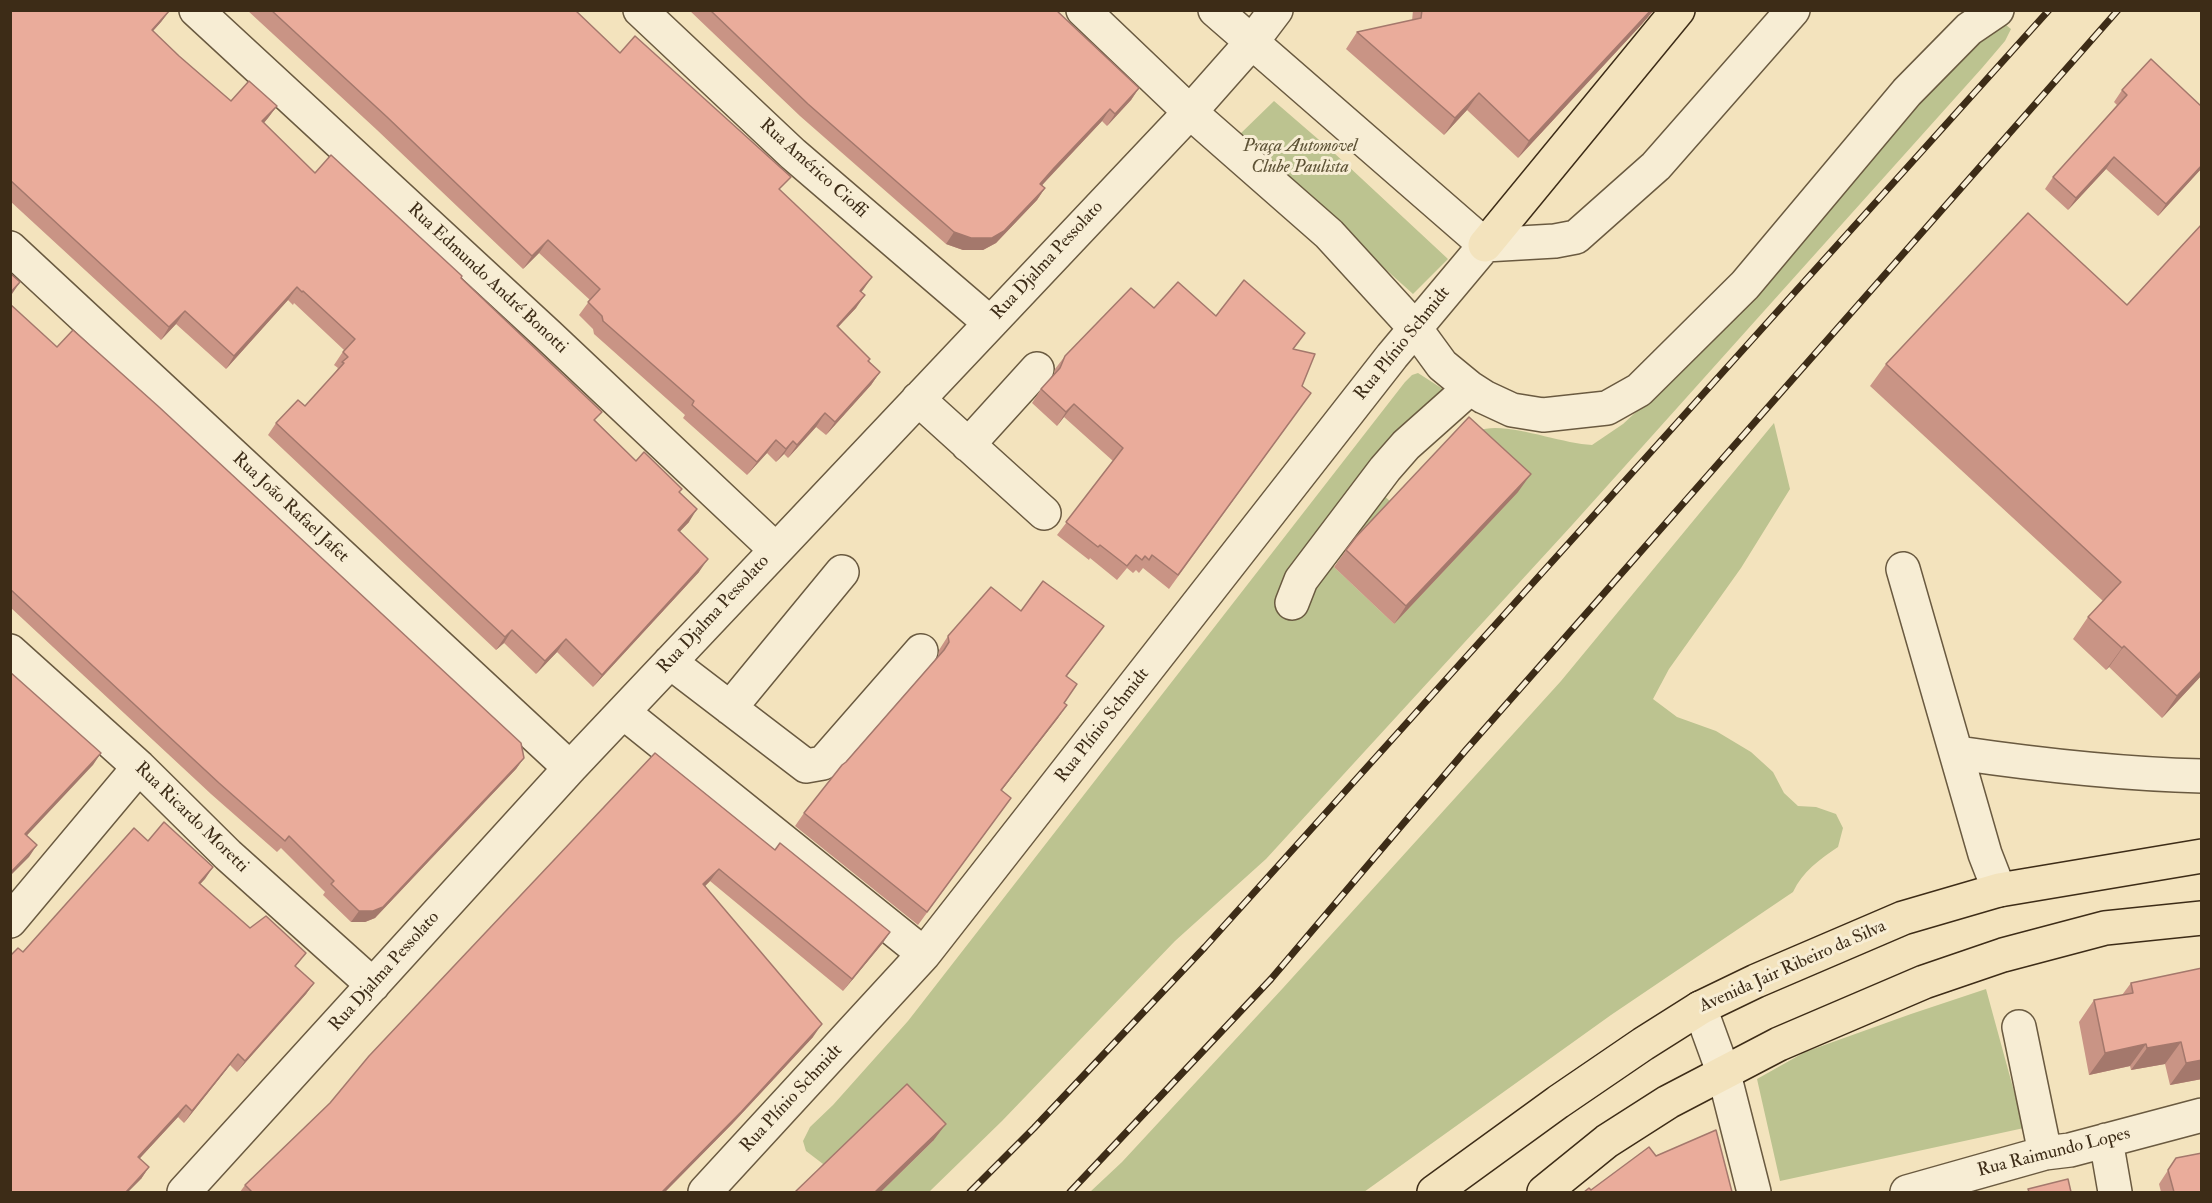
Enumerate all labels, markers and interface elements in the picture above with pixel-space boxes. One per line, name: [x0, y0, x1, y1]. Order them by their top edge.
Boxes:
street label: Rua Américo Cioffi: [754, 115, 872, 223]
park label: Praça Automovel Clube Paulista: [1243, 136, 1357, 178]
street label: Rua Djalma Pessolato: [988, 197, 1108, 325]
street label: Rua Edmundo André Bonotti: [402, 199, 572, 359]
street label: Rua Plínio Schmidt: [1351, 283, 1455, 405]
street label: Rua João Rafael Jafet: [227, 448, 353, 568]
street label: Rua Djalma Pessolato: [654, 551, 774, 679]
street label: Rua Plínio Schmidt: [1052, 664, 1154, 788]
street label: Rua Ricardo Moretti: [130, 758, 252, 878]
street label: Rua Djalma Pessolato: [325, 907, 445, 1037]
street label: Avenida Jair Ribeiro da Silva: [1696, 916, 1890, 1018]
street label: Rua Plínio Schmidt: [737, 1041, 847, 1157]
street label: Rua Raimundo Lopes: [1975, 1124, 2133, 1182]

